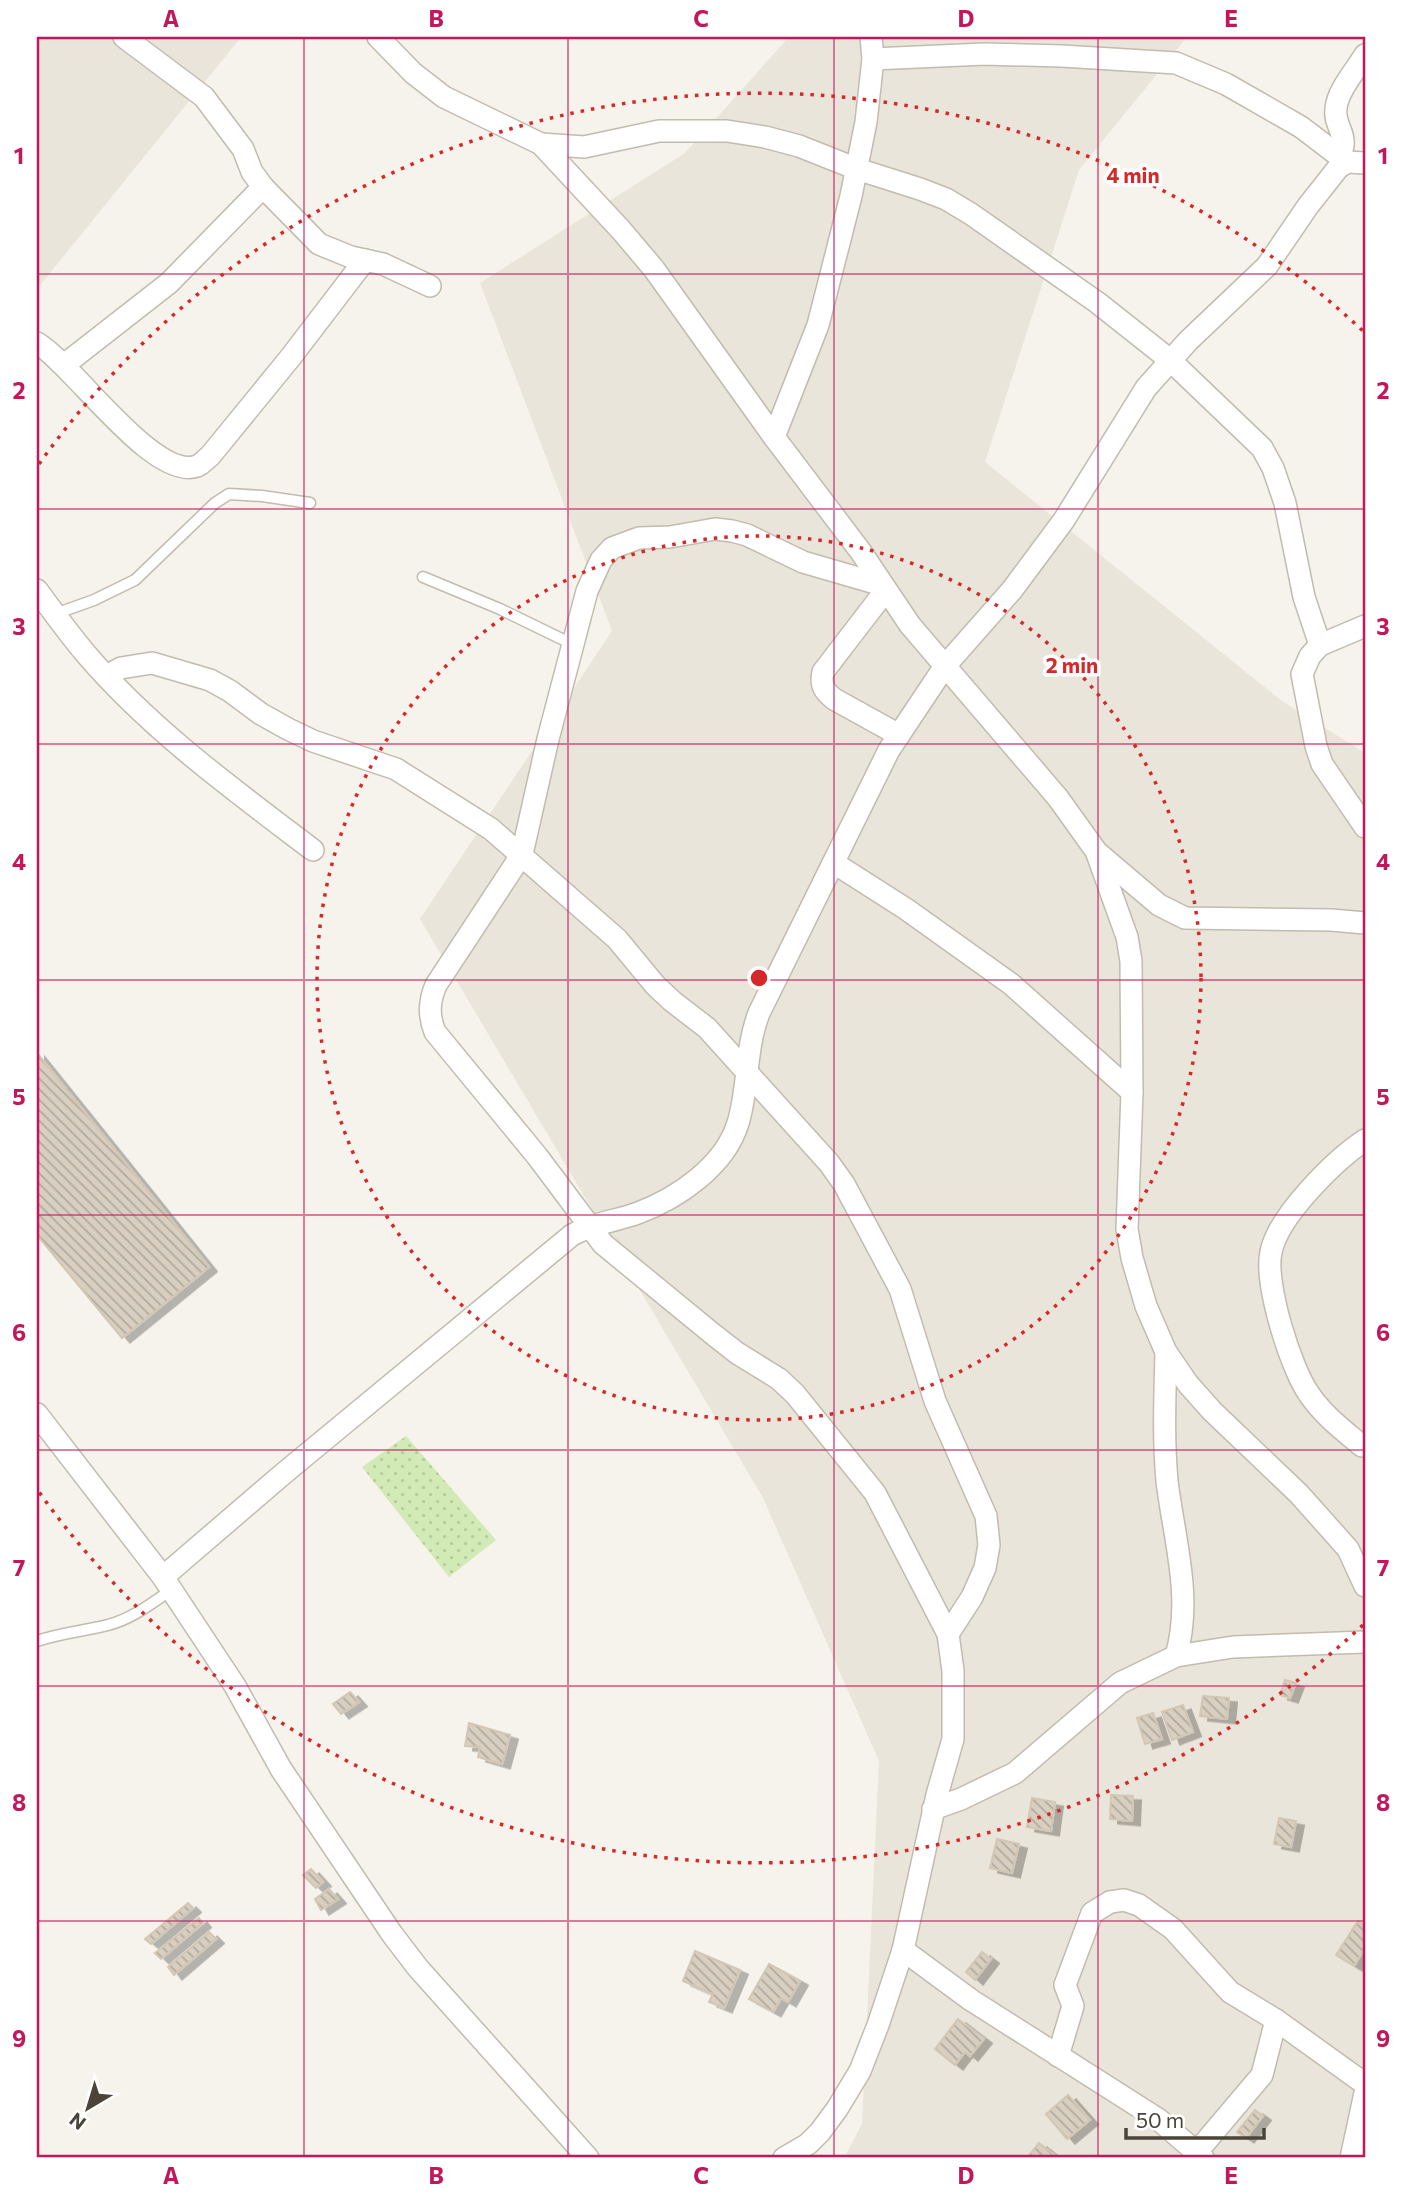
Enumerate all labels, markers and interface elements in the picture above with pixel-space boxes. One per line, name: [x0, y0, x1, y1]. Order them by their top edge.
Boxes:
text: A: [163, 4, 180, 32]
text: B: [428, 4, 444, 32]
text: C: [693, 4, 709, 32]
text: D: [958, 4, 975, 32]
text: E: [1224, 4, 1238, 32]
text: 1: [14, 141, 24, 169]
text: 1: [1378, 141, 1388, 169]
text: 4 min: [1106, 162, 1160, 187]
text: 2: [12, 376, 26, 404]
text: 2: [1376, 376, 1390, 404]
text: 3: [12, 612, 26, 640]
text: 3: [1376, 612, 1390, 640]
text: 2 min: [1046, 652, 1098, 677]
text: 4: [12, 847, 26, 875]
text: 4: [1376, 847, 1390, 875]
centre of rings: [747, 966, 771, 990]
text: 5: [12, 1082, 26, 1110]
text: 5: [1376, 1082, 1390, 1110]
text: 6: [12, 1318, 26, 1346]
text: 6: [1376, 1318, 1390, 1346]
text: 7: [13, 1553, 25, 1581]
text: 7: [1377, 1553, 1389, 1581]
text: 8: [12, 1788, 26, 1816]
text: 8: [1376, 1788, 1390, 1816]
text: 9: [12, 2024, 26, 2052]
text: 9: [1376, 2024, 1390, 2052]
north arrow: [52, 2072, 122, 2142]
scale bar: [1126, 2097, 1264, 2141]
text: 50 m: [1136, 2107, 1184, 2132]
text: N: [65, 2108, 90, 2135]
text: A: [163, 2161, 180, 2189]
text: B: [428, 2161, 444, 2189]
text: C: [693, 2161, 709, 2189]
text: D: [958, 2161, 975, 2189]
text: E: [1224, 2161, 1238, 2189]

